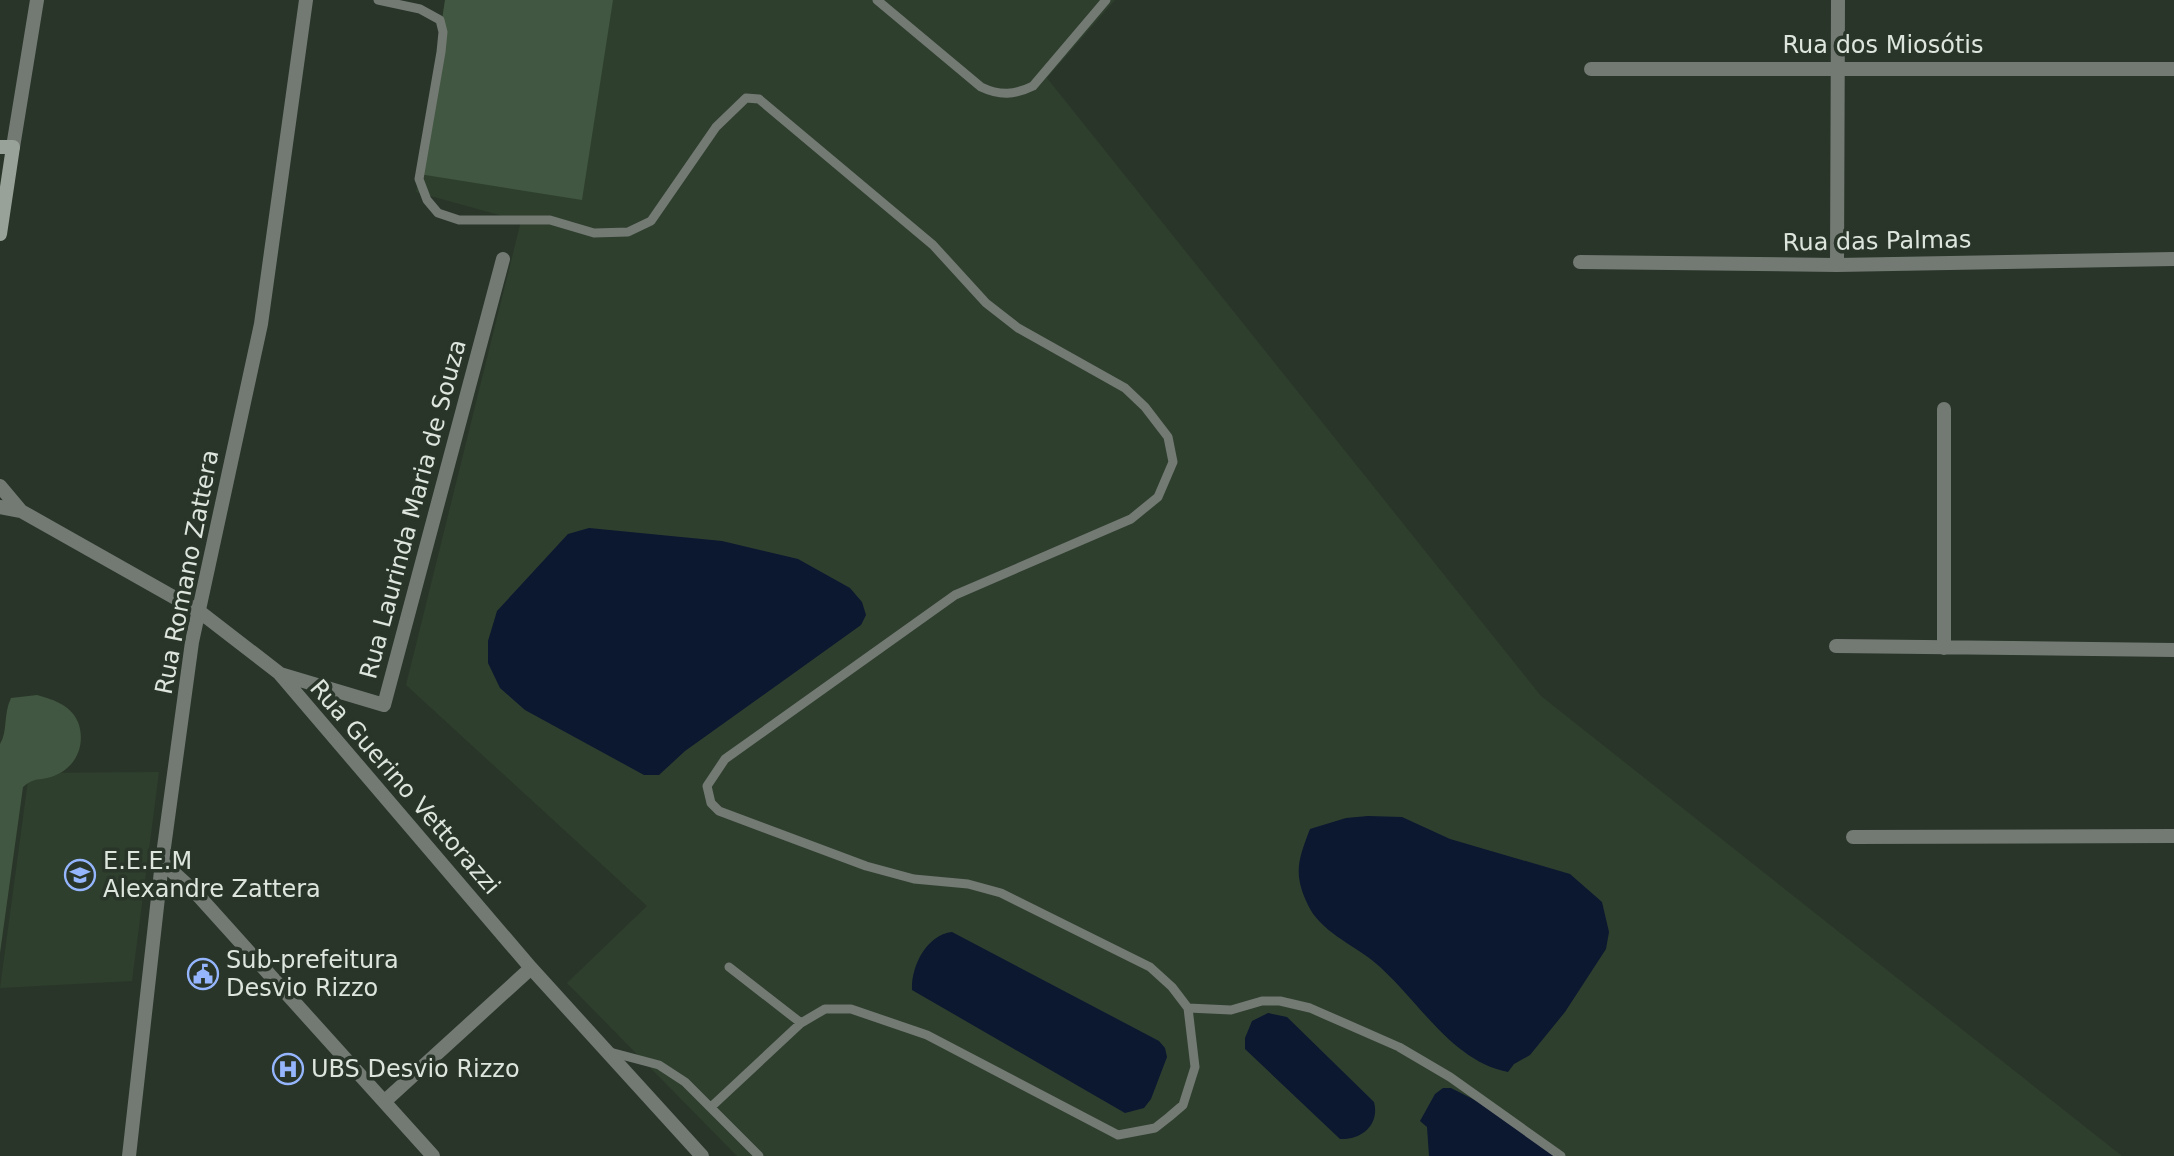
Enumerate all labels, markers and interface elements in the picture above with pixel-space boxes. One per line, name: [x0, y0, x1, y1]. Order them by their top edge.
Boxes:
street label: Rua dos Miosótis: [1782, 31, 1984, 59]
street label: Rua das Palmas: [1782, 225, 1972, 257]
street label: Rua Laurinda Maria de Souza: [354, 336, 472, 682]
street label: Rua Romano Zattera: [150, 447, 224, 697]
street label: Rua Guerino Vettorazzi: [304, 674, 506, 900]
place label: E.E.E.M Alexandre Zattera: [103, 847, 321, 903]
school or university icon: E.E.E.M Alexandre Zattera: [63, 858, 97, 892]
place label: Sub-prefeitura Desvio Rizzo: [226, 946, 399, 1002]
public building icon: Sub-prefeitura Desvio Rizzo: [186, 957, 220, 991]
hospital icon: UBS Desvio Rizzo: [271, 1052, 305, 1086]
place label: UBS Desvio Rizzo: [311, 1055, 520, 1083]

